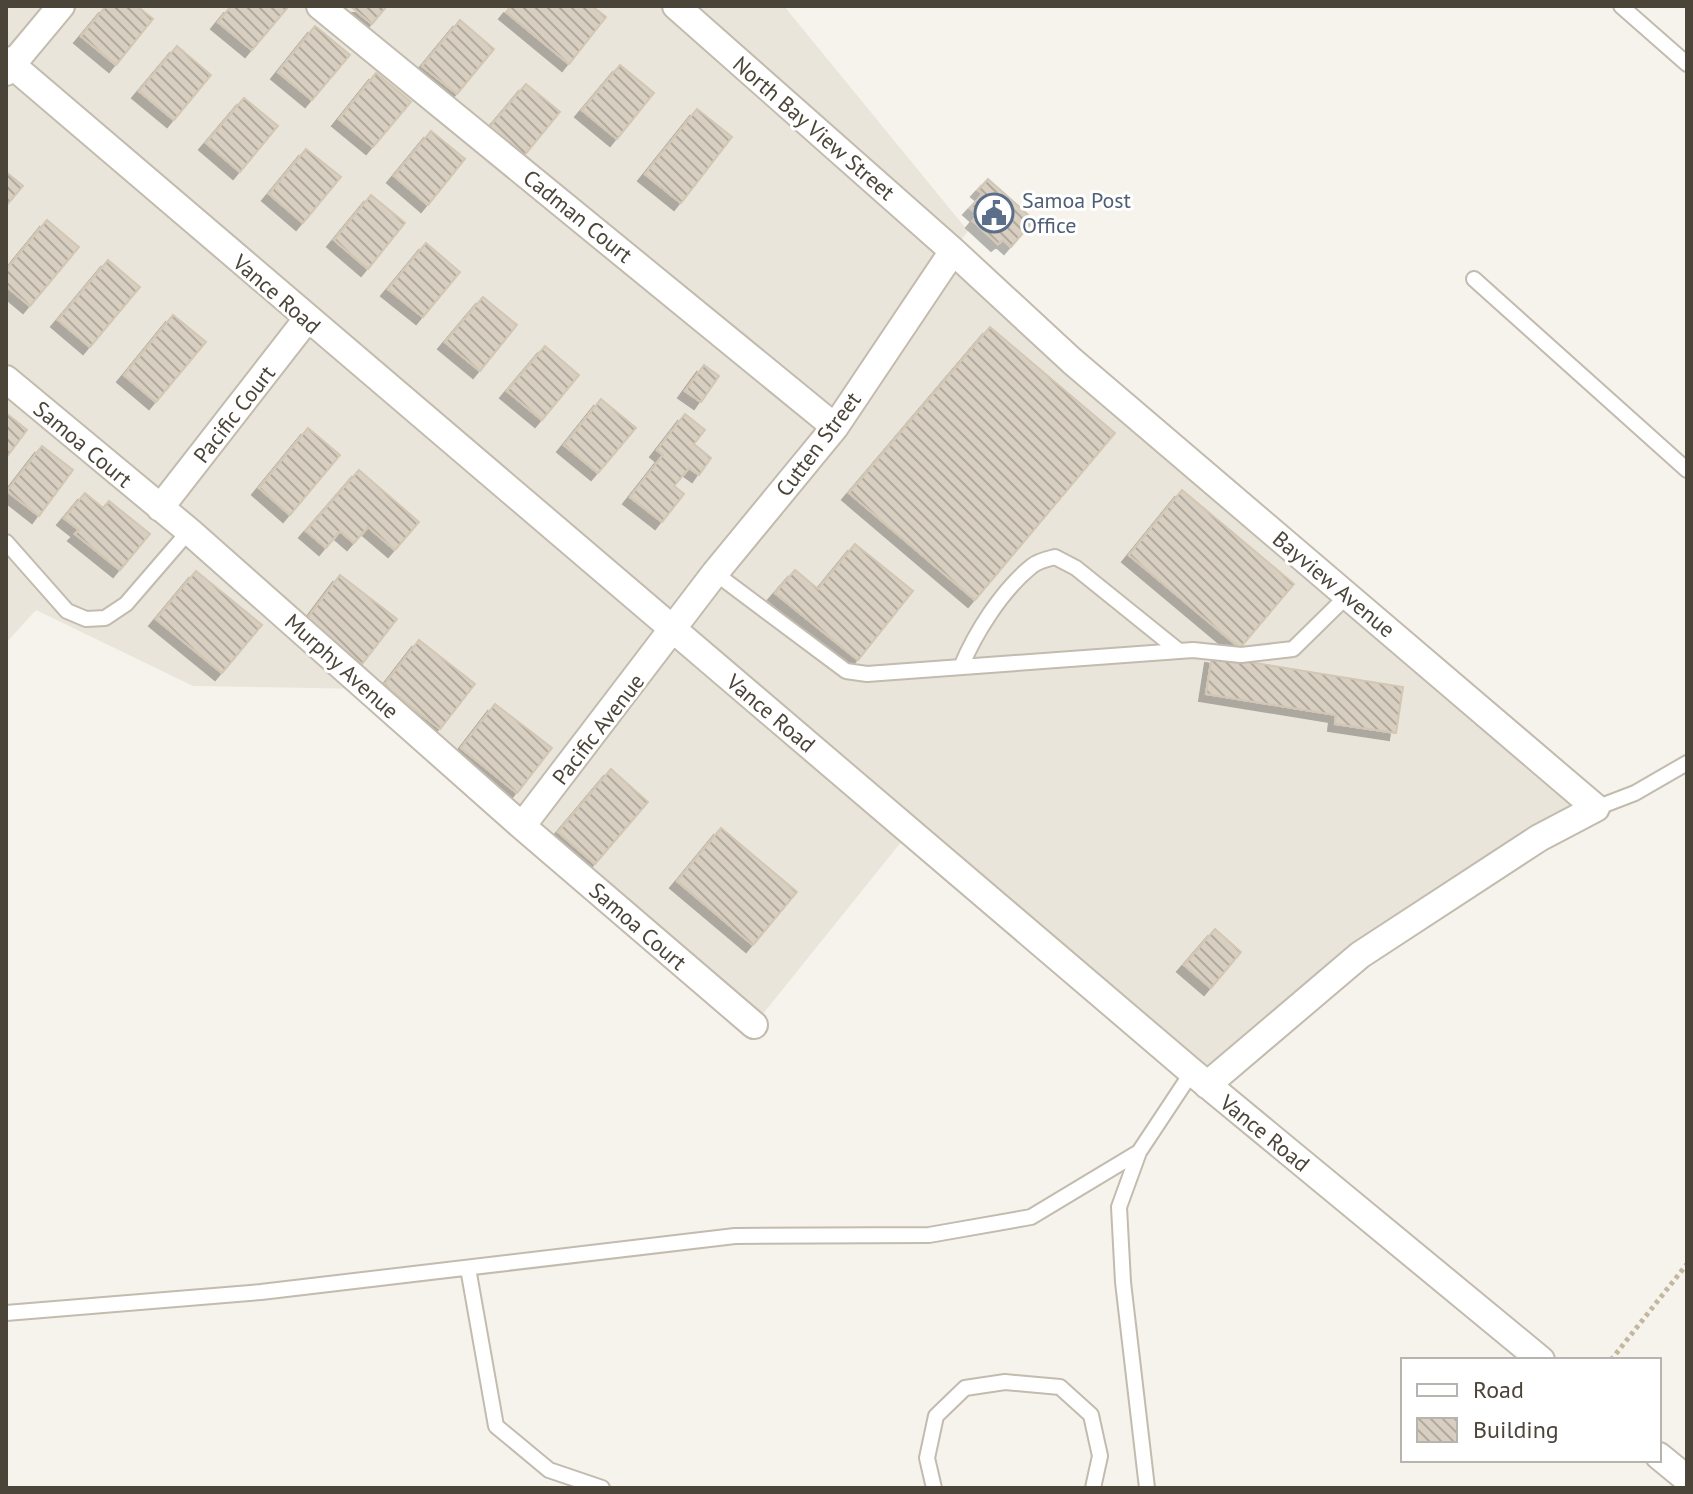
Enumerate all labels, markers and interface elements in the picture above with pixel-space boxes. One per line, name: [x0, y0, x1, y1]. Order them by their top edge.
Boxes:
street label: North Bay View Street: [727, 50, 901, 206]
street label: Cadman Court: [518, 163, 639, 269]
place label: Samoa Post Office: [1022, 186, 1132, 239]
public building icon: Samoa Post Office: [973, 192, 1015, 234]
street label: Vance Road: [227, 248, 327, 340]
street label: Pacific Court: [187, 359, 281, 469]
street label: Cutten Street: [770, 386, 867, 502]
street label: Samoa Court: [28, 395, 138, 494]
street label: Bayview Avenue: [1267, 525, 1401, 643]
street label: Murphy Avenue: [279, 607, 405, 725]
street label: Vance Road: [720, 667, 821, 758]
street label: Pacific Avenue: [546, 668, 650, 790]
street label: Samoa Court: [584, 876, 693, 976]
street label: Vance Road: [1214, 1088, 1316, 1178]
legend: [1401, 1358, 1661, 1462]
text: Road: [1473, 1374, 1524, 1405]
text: Building: [1473, 1414, 1559, 1445]

